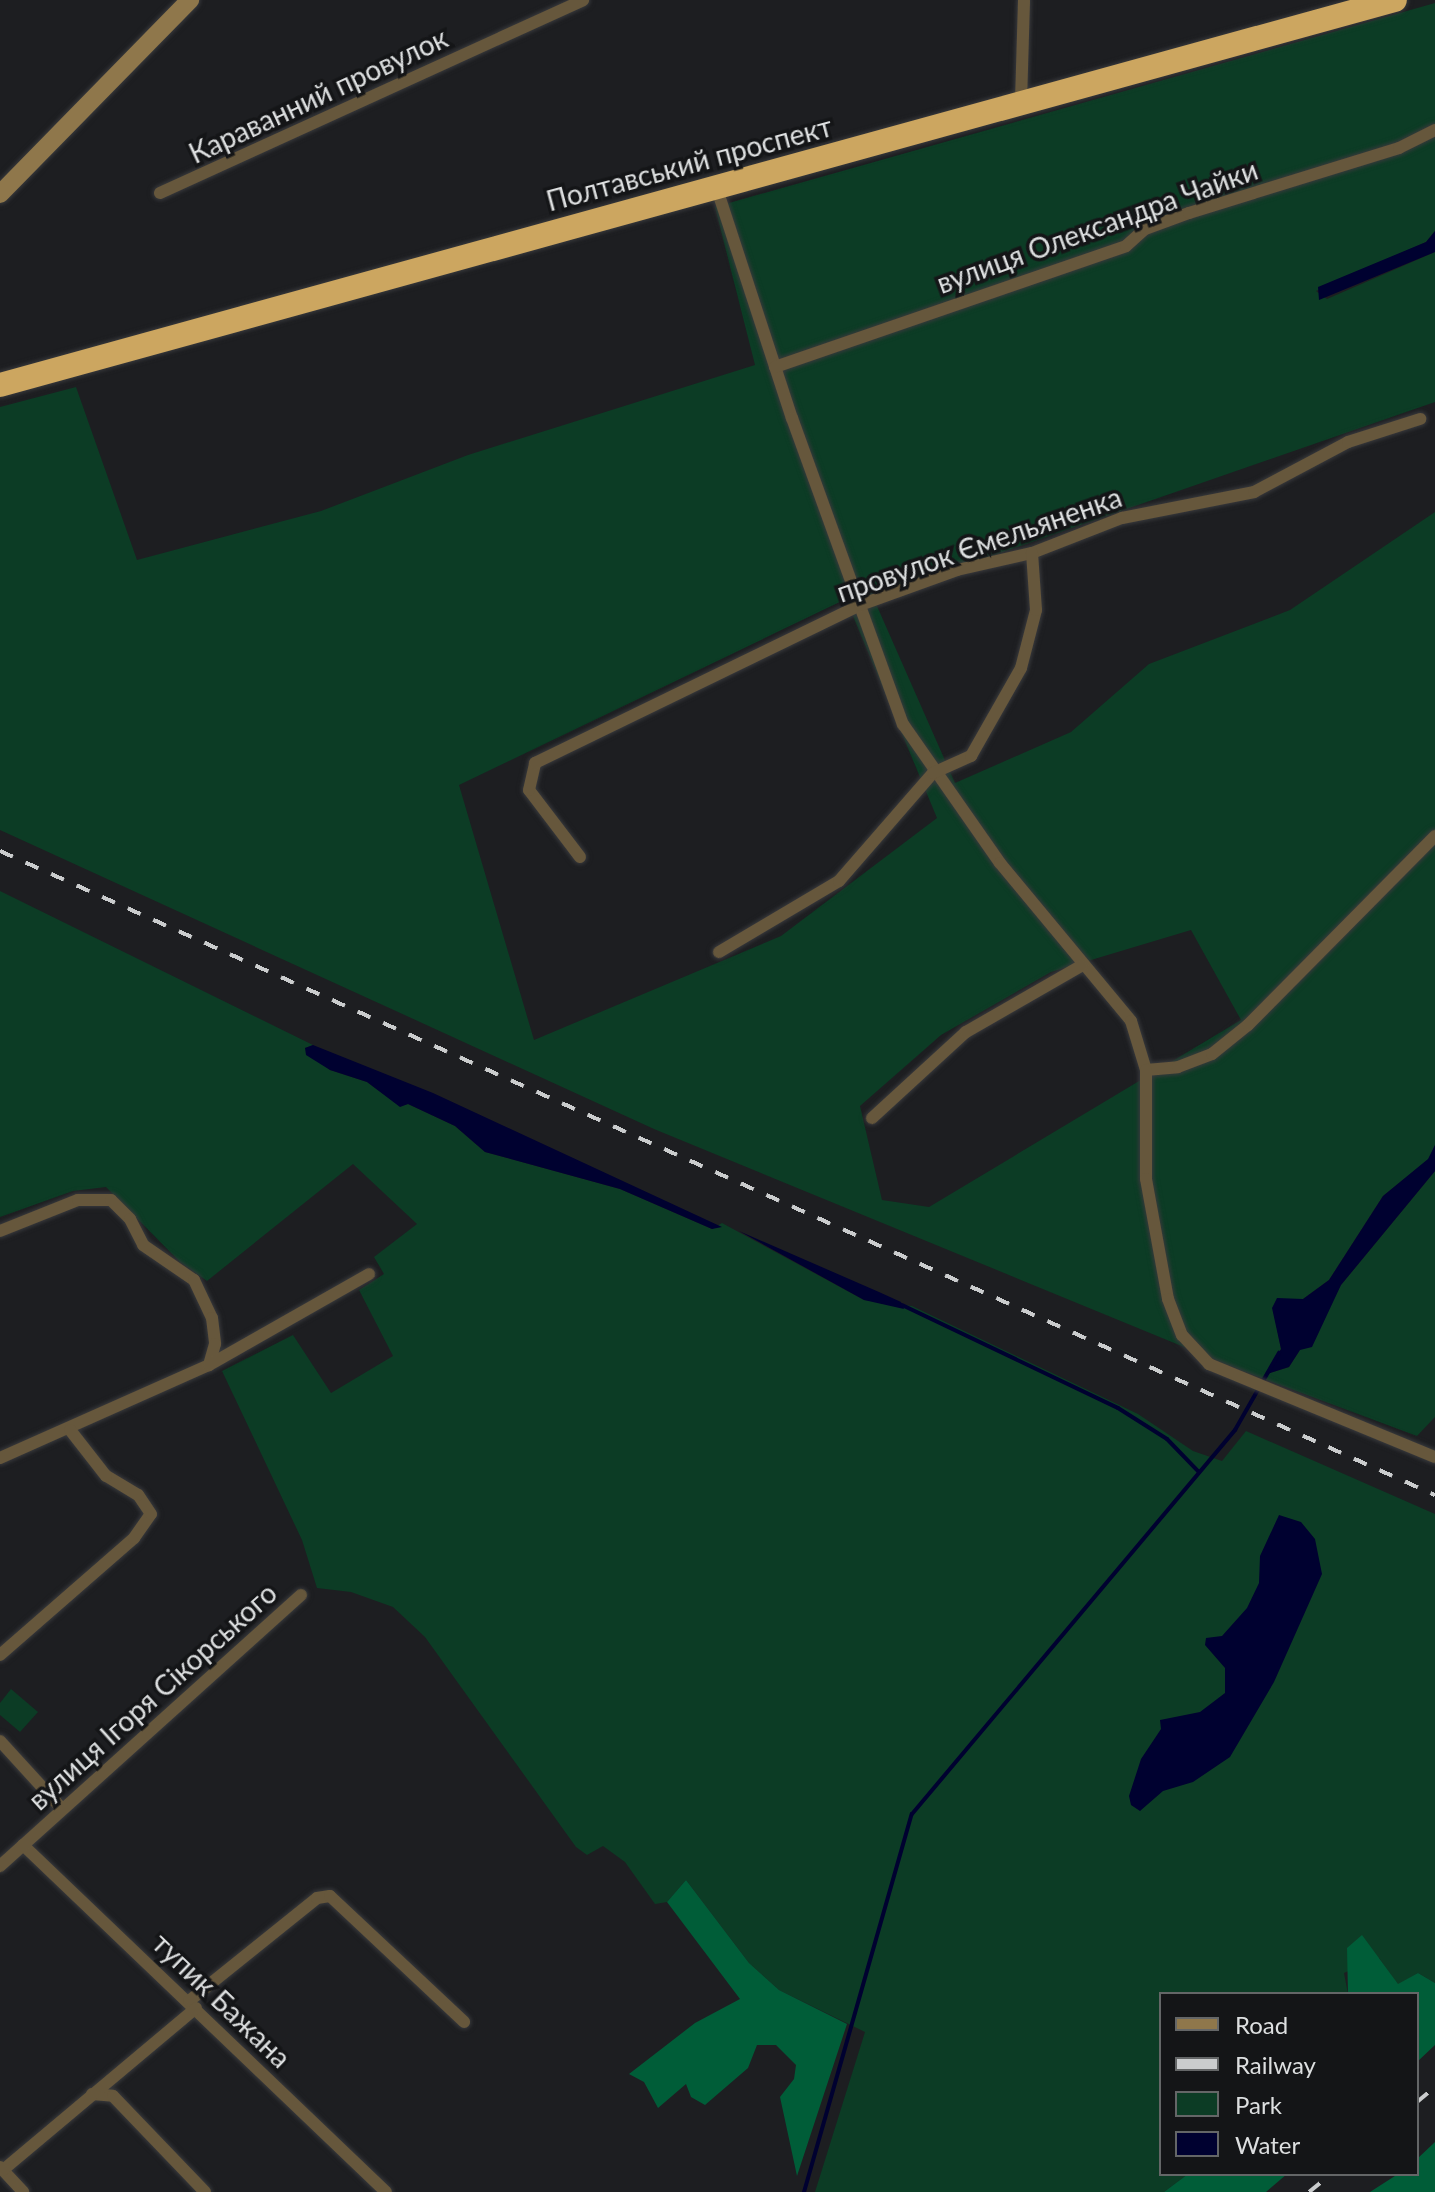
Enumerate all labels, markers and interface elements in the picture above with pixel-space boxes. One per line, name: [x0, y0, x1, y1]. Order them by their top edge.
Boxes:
street label: Караванний провулок: [183, 20, 453, 170]
street label: Полтавський проспект: [542, 109, 836, 217]
street label: вулиця Олександра Чайки: [932, 152, 1262, 300]
street label: провулок Ємельяненка: [832, 479, 1126, 609]
street label: вулиця Ігоря Сікорського: [21, 1576, 283, 1816]
street label: тупик Бажана: [146, 1926, 298, 2074]
legend: [1159, 1992, 1419, 2176]
text: Road: [1235, 2010, 1288, 2039]
text: Railway: [1235, 2050, 1316, 2079]
text: Park: [1235, 2090, 1282, 2119]
text: Water: [1235, 2130, 1300, 2159]

